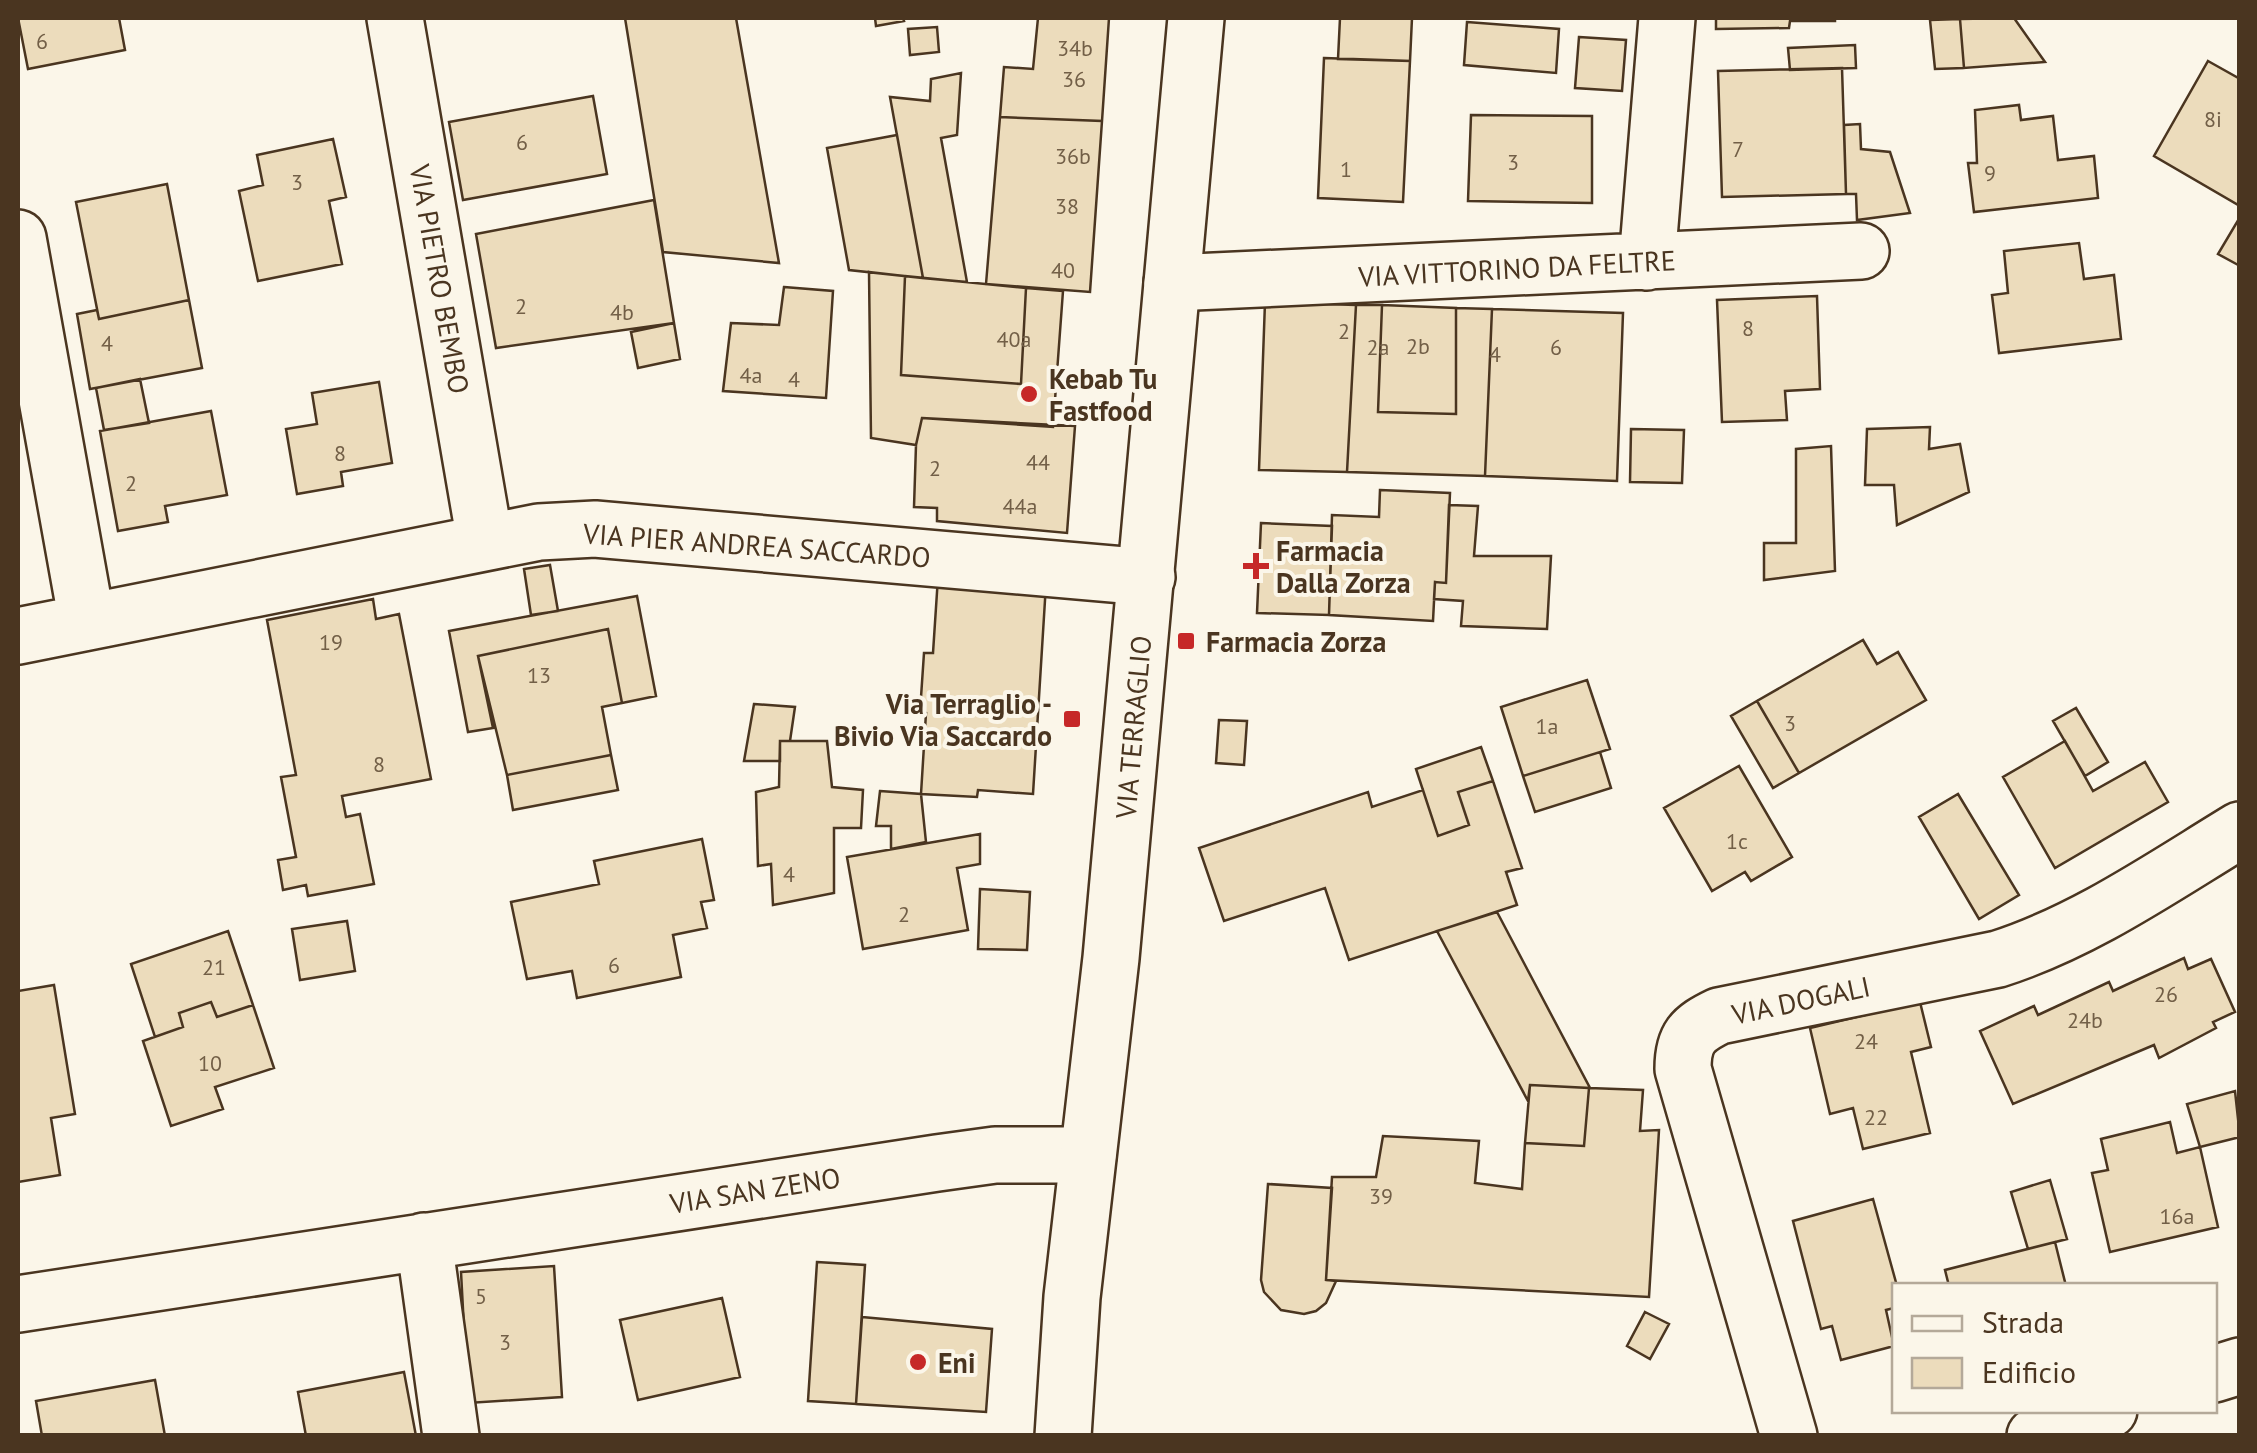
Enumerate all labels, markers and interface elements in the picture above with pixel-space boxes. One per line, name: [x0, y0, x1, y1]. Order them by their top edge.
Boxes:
house number: 6: [36, 27, 48, 55]
house number: 34b: [1057, 34, 1093, 62]
house number: 36: [1062, 65, 1086, 93]
house number: 8i: [2204, 105, 2222, 133]
house number: 6: [516, 128, 528, 156]
house number: 7: [1732, 135, 1744, 163]
house number: 36b: [1055, 142, 1091, 170]
house number: 3: [1507, 148, 1519, 176]
house number: 1: [1340, 155, 1352, 183]
house number: 9: [1984, 159, 1996, 187]
street label: VIA PIETRO BEMBO: [401, 160, 478, 397]
house number: 3: [291, 168, 303, 196]
house number: 38: [1055, 192, 1079, 220]
street label: VIA VITTORINO DA FELTRE: [1356, 241, 1677, 295]
house number: 40: [1051, 256, 1075, 284]
house number: 2: [515, 292, 527, 320]
house number: 4b: [610, 298, 634, 326]
house number: 8: [1742, 314, 1754, 342]
house number: 2: [1338, 317, 1350, 345]
house number: 40a: [997, 325, 1031, 353]
house number: 4: [101, 329, 113, 357]
house number: 2b: [1406, 332, 1430, 360]
house number: 2a: [1367, 333, 1389, 361]
house number: 6: [1550, 333, 1562, 361]
house number: 4: [1489, 340, 1501, 368]
place label: Kebab Tu Fastfood: [1049, 360, 1157, 429]
house number: 4a: [740, 361, 762, 389]
house number: 4: [788, 365, 800, 393]
marker: Kebab Tu Fastfood: [1018, 383, 1040, 405]
house number: 8: [334, 439, 346, 467]
house number: 44: [1026, 448, 1050, 476]
house number: 2: [929, 454, 941, 482]
house number: 2: [125, 469, 137, 497]
house number: 44a: [1003, 492, 1037, 520]
street label: VIA PIER ANDREA SACCARDO: [581, 514, 932, 576]
place label: Farmacia Dalla Zorza: [1276, 532, 1411, 601]
marker: Farmacia Dalla Zorza: [1245, 555, 1267, 577]
place label: Farmacia Zorza: [1206, 623, 1386, 660]
house number: 19: [319, 628, 343, 656]
marker: Farmacia Zorza: [1175, 630, 1197, 652]
street label: VIA TERRAGLIO: [1106, 634, 1159, 821]
house number: 13: [527, 661, 551, 689]
place label: Via Terraglio - Bivio Via Saccardo: [834, 685, 1052, 754]
marker: Via Terraglio - Bivio Via Saccardo: [1061, 708, 1083, 730]
house number: 3: [1784, 709, 1796, 737]
house number: 1a: [1536, 712, 1558, 740]
house number: 8: [373, 750, 385, 778]
house number: 1c: [1726, 827, 1748, 855]
house number: 4: [783, 860, 795, 888]
house number: 2: [898, 900, 910, 928]
house number: 6: [608, 951, 620, 979]
house number: 21: [202, 953, 226, 981]
street label: VIA DOGALI: [1728, 967, 1874, 1033]
house number: 26: [2154, 980, 2178, 1008]
house number: 24b: [2067, 1006, 2103, 1034]
house number: 24: [1854, 1027, 1878, 1055]
house number: 10: [198, 1049, 222, 1077]
house number: 22: [1864, 1103, 1888, 1131]
street label: VIA SAN ZENO: [666, 1158, 843, 1222]
house number: 39: [1369, 1182, 1393, 1210]
house number: 16a: [2160, 1202, 2194, 1230]
house number: 5: [475, 1282, 487, 1310]
legend: [1892, 1283, 2217, 1413]
text: Strada: [1982, 1302, 2064, 1341]
house number: 3: [499, 1328, 511, 1356]
place label: Eni: [938, 1344, 975, 1381]
marker: Eni: [907, 1351, 929, 1373]
text: Edificio: [1982, 1352, 2076, 1391]

